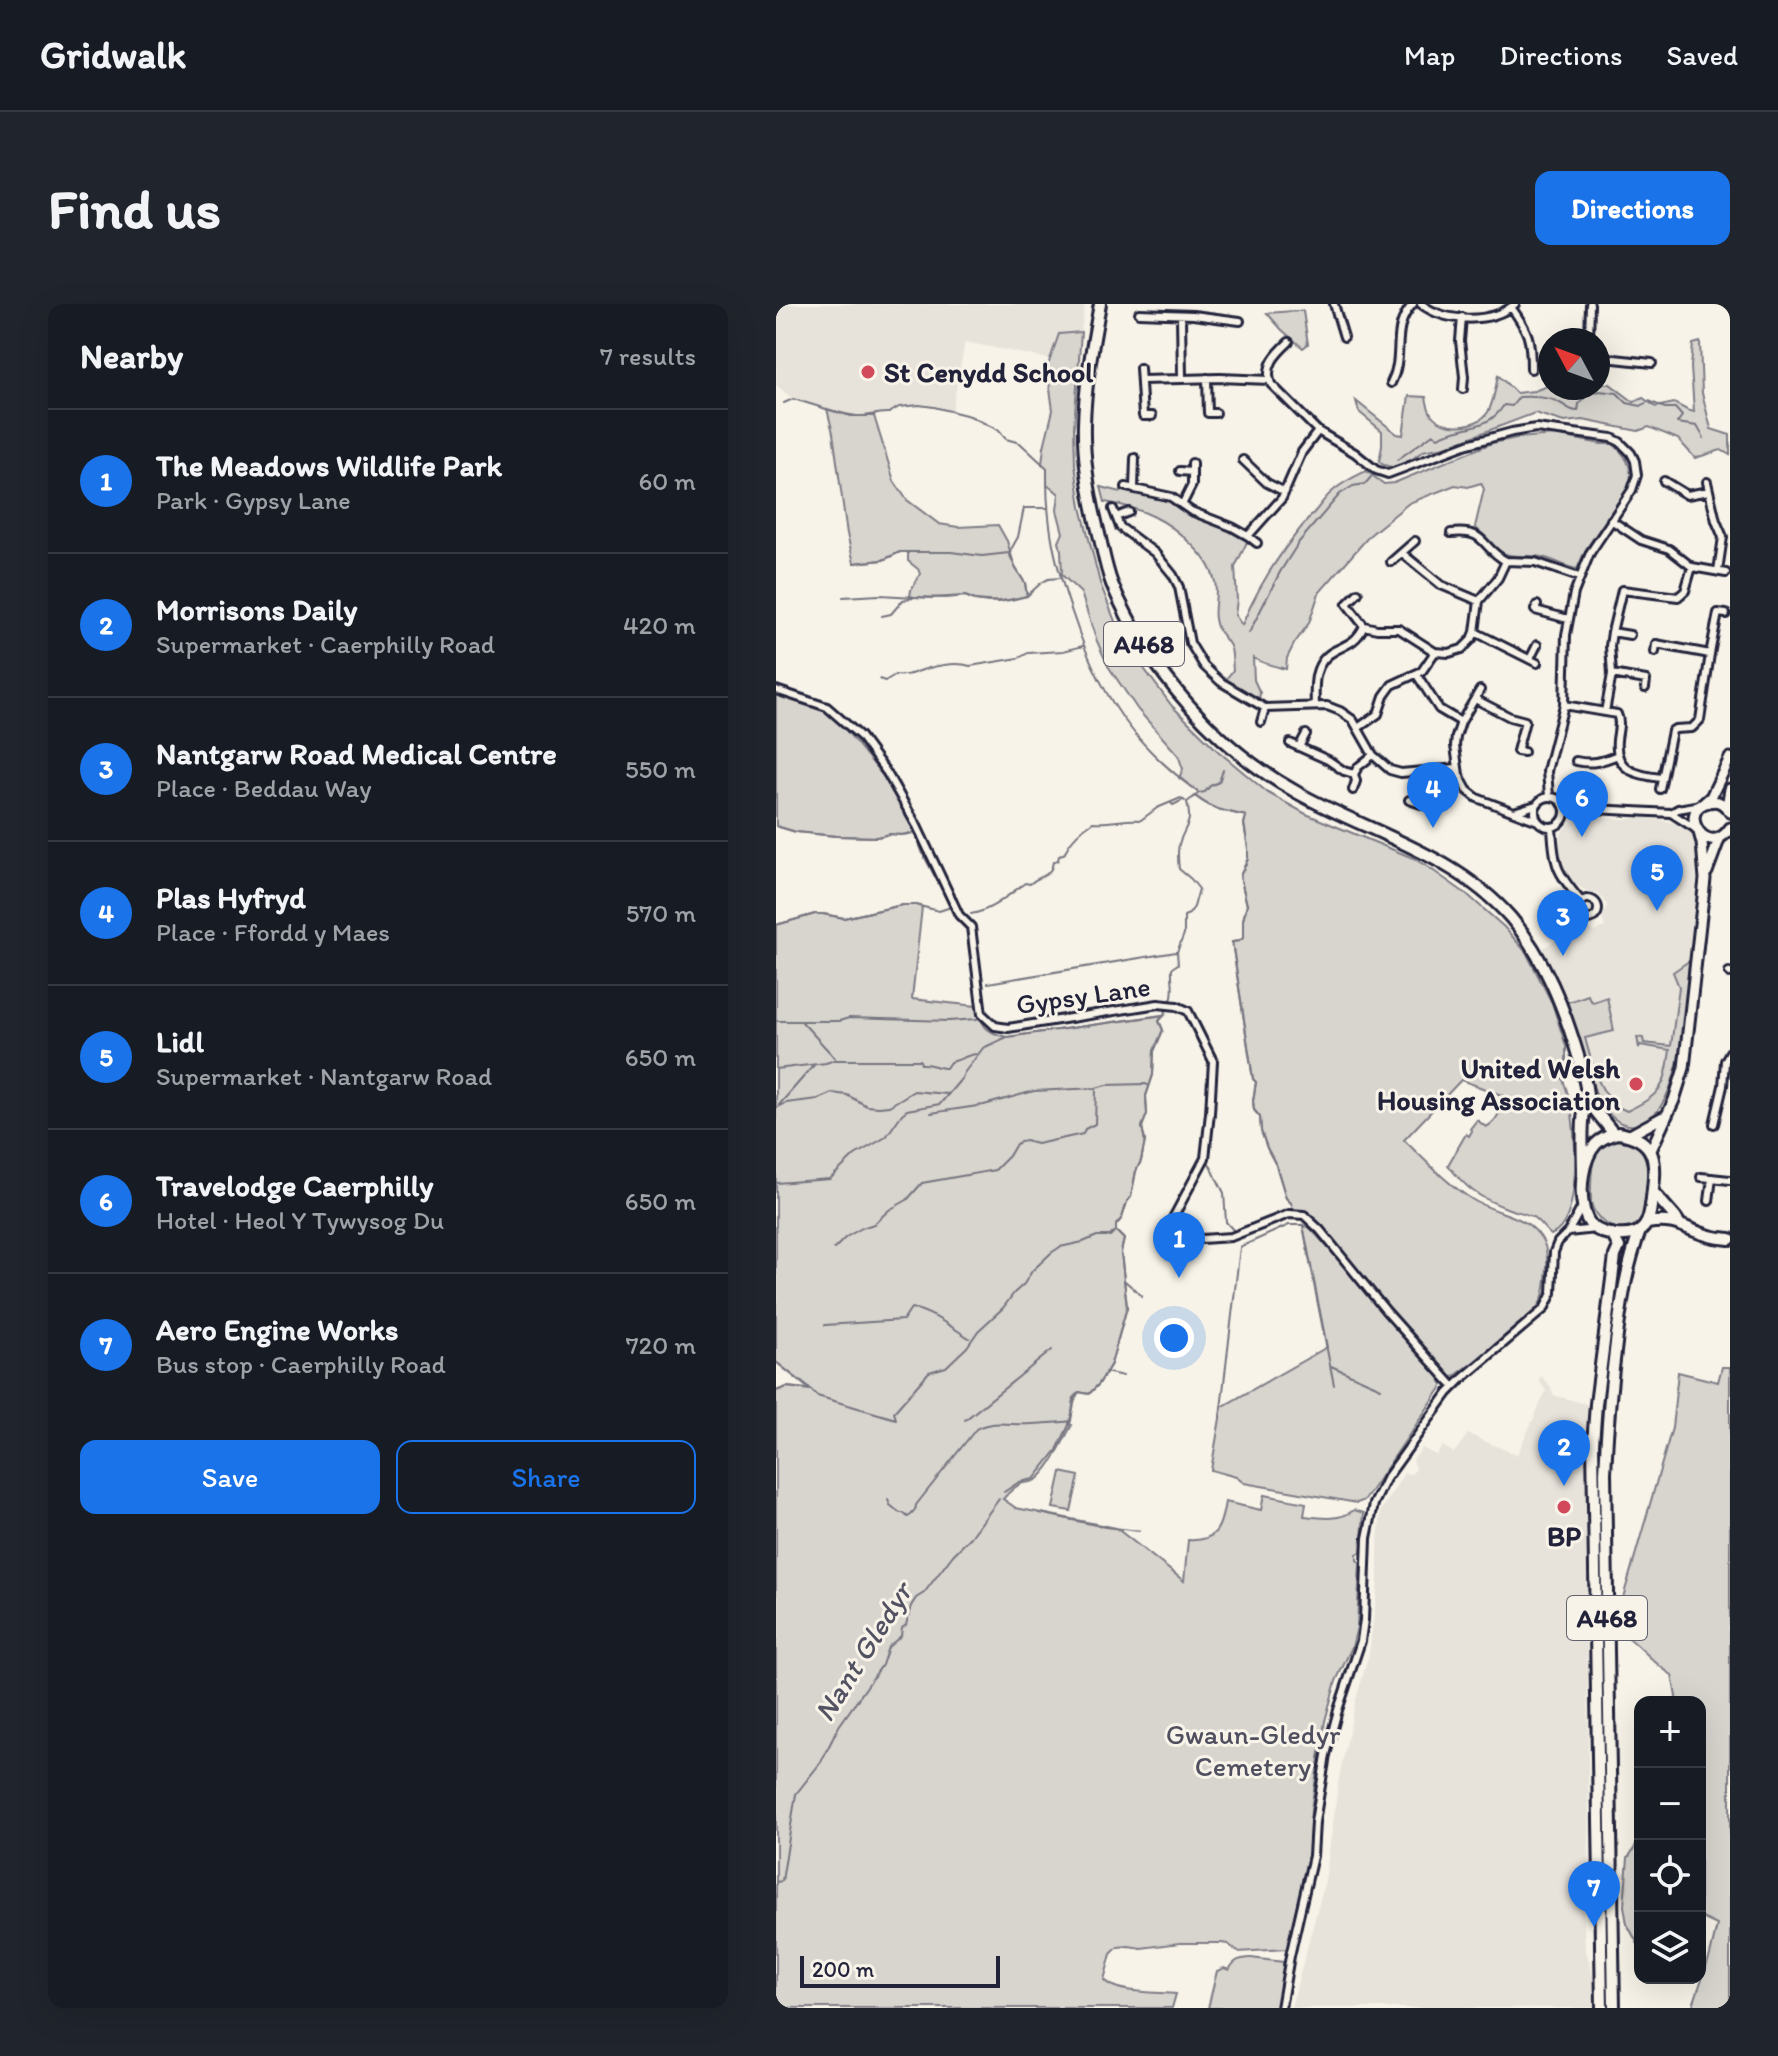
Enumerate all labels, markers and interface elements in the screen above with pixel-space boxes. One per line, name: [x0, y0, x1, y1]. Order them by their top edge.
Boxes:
text: Gridwalk: [40, 32, 186, 78]
text: Map: [1404, 38, 1455, 72]
text: Directions: [1499, 38, 1623, 72]
text: Saved: [1667, 38, 1738, 72]
button: Directions: [1535, 171, 1730, 245]
text: Find us: [48, 175, 221, 242]
north arrow: [1538, 328, 1610, 400]
text: Nearby: [80, 336, 183, 377]
text: 7 results: [600, 340, 696, 372]
place label: St Cenydd School: [884, 355, 1093, 389]
marker: St Cenydd School: [859, 363, 877, 381]
text: The Meadows Wildlife Park: [156, 447, 502, 484]
text: 1: [100, 465, 112, 497]
text: 60 m: [639, 465, 696, 497]
text: Park · Gypsy Lane: [156, 484, 351, 516]
text: Morrisons Daily: [156, 591, 357, 628]
text: 2: [99, 609, 113, 641]
text: 420 m: [623, 609, 696, 641]
road number: A468: [1104, 622, 1184, 666]
text: Supermarket · Caerphilly Road: [156, 628, 495, 660]
text: Nantgarw Road Medical Centre: [156, 735, 557, 772]
text: 3: [99, 753, 113, 785]
text: 550 m: [625, 753, 696, 785]
pin: 4: [1407, 762, 1459, 828]
pin: 6: [1556, 771, 1608, 837]
text: Place · Beddau Way: [156, 772, 372, 804]
pin: 5: [1631, 845, 1683, 911]
text: Plas Hyfryd: [156, 879, 306, 916]
pin: 3: [1537, 890, 1589, 956]
text: 4: [98, 897, 114, 929]
text: 570 m: [626, 897, 696, 929]
text: Place · Ffordd y Maes: [156, 916, 390, 948]
street label: Gypsy Lane: [1014, 969, 1152, 1021]
text: Lidl: [156, 1023, 204, 1060]
text: 5: [99, 1041, 113, 1073]
text: 650 m: [625, 1041, 696, 1073]
place label: United Welsh Housing Association: [1377, 1051, 1621, 1117]
text: Supermarket · Nantgarw Road: [156, 1060, 492, 1092]
marker: United Welsh Housing Association: [1627, 1075, 1645, 1093]
text: Travelodge Caerphilly: [156, 1167, 433, 1204]
text: 6: [99, 1185, 113, 1217]
text: 650 m: [625, 1185, 696, 1217]
text: Hotel · Heol Y Tywysog Du: [156, 1204, 444, 1236]
pin: 1: [1153, 1212, 1205, 1278]
text: Aero Engine Works: [156, 1311, 398, 1348]
your location: [1154, 1318, 1194, 1358]
text: 7: [100, 1329, 112, 1361]
text: 720 m: [626, 1329, 696, 1361]
text: Bus stop · Caerphilly Road: [156, 1348, 446, 1380]
pin: 2: [1538, 1420, 1590, 1486]
button: Save: [80, 1440, 380, 1514]
button: Share: [396, 1440, 696, 1514]
marker: BP: [1555, 1498, 1573, 1516]
place label: BP: [1547, 1519, 1581, 1553]
water label: Nant Gledyr: [805, 1573, 921, 1728]
road number: A468: [1567, 1596, 1647, 1640]
map controls: [1634, 1696, 1706, 1984]
button: +: [1634, 1696, 1706, 1768]
park label: Gwaun-Gledyr Cemetery: [1166, 1717, 1340, 1783]
button: −: [1634, 1768, 1706, 1840]
button: locate: [1634, 1840, 1706, 1912]
pin: 7: [1568, 1861, 1620, 1927]
button: layers: [1634, 1912, 1706, 1984]
scale bar: [800, 1952, 1000, 1988]
text: 200 m: [812, 1956, 874, 1983]

